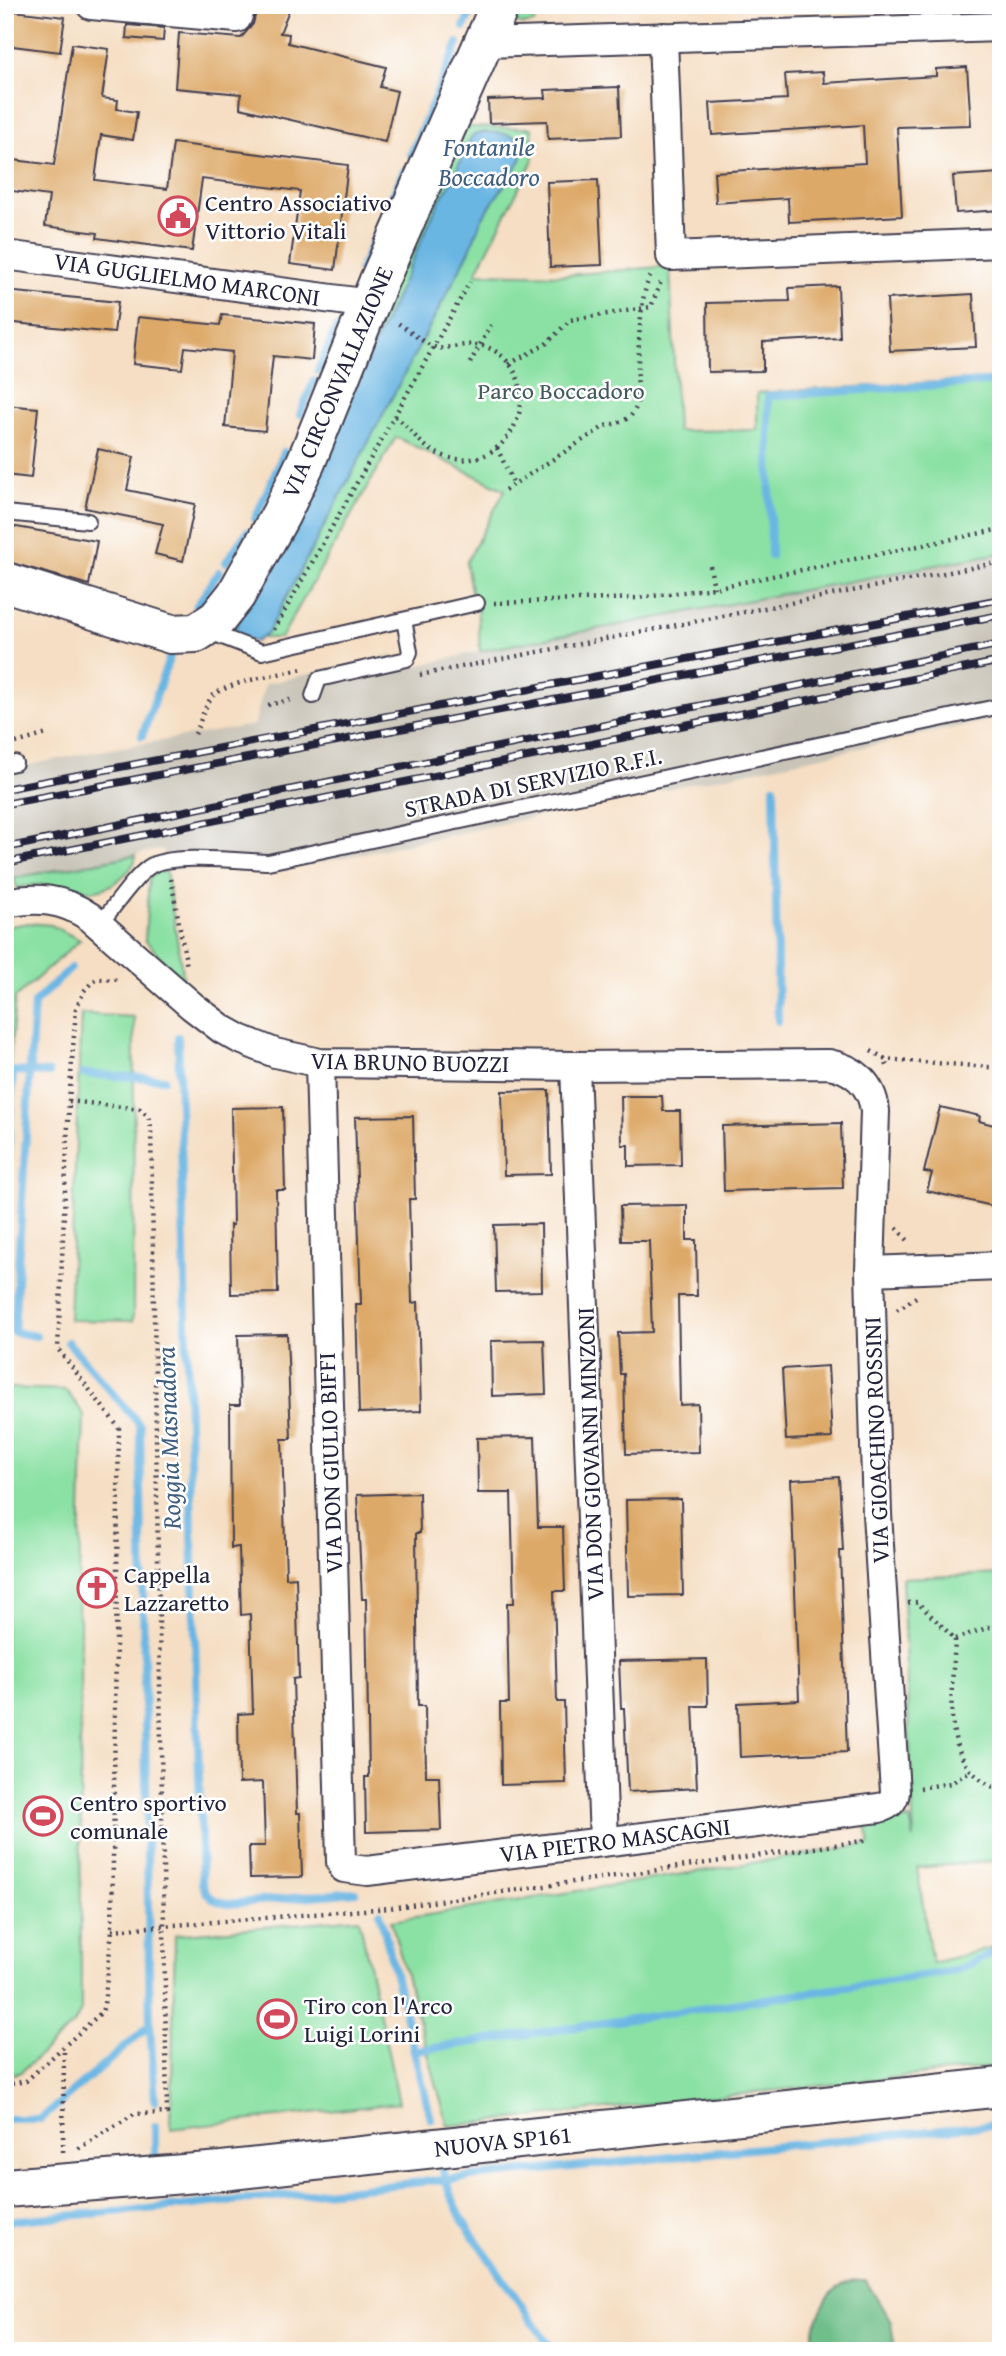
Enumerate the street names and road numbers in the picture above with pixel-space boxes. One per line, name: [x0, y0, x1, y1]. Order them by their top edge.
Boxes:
street label: VIA GUGLIELMO MARCONI: [52, 243, 322, 315]
street label: VIA CIRCONVALLAZIONE: [272, 261, 402, 503]
street label: STRADA DI SERVIZIO R.F.I.: [401, 738, 665, 826]
street label: VIA BRUNO BUOZZI: [310, 1043, 510, 1081]
street label: VIA DON GIOVANNI MINZONI: [567, 1307, 613, 1601]
street label: VIA GIOACHINO ROSSINI: [854, 1316, 898, 1564]
street label: VIA DON GIULIO BIFFI: [309, 1352, 351, 1574]
street label: VIA PIETRO MASCAGNI: [498, 1808, 732, 1872]
street label: NUOVA SP161: [433, 2116, 573, 2166]

